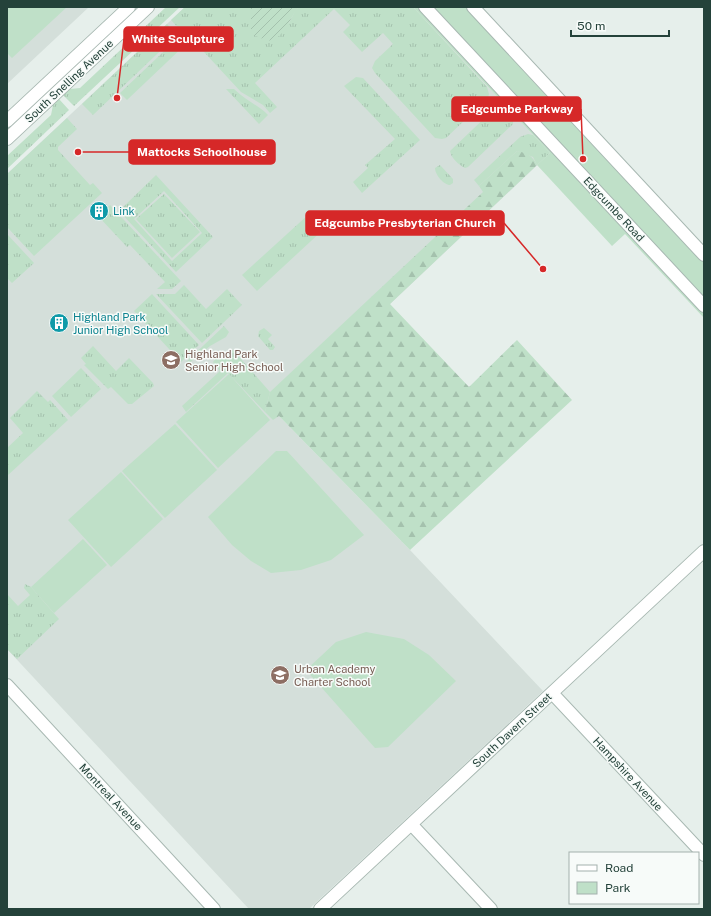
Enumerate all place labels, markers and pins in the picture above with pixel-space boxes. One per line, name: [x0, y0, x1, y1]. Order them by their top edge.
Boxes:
callout: White Sculpture: [124, 27, 233, 51]
callout: Edgcumbe Parkway: [452, 97, 581, 121]
callout: Mattocks Schoolhouse: [129, 140, 275, 164]
building icon: Link: [88, 200, 110, 222]
place label: Link: [113, 205, 135, 217]
callout: Edgcumbe Presbyterian Church: [306, 211, 504, 235]
place label: Highland Park Junior High School: [73, 311, 168, 336]
building icon: Highland Park Junior High School: [48, 312, 70, 334]
place label: Highland Park Senior High School: [185, 348, 283, 373]
school or university icon: Highland Park Senior High School: [160, 349, 182, 371]
place label: Urban Academy Charter School: [294, 663, 375, 688]
school or university icon: Urban Academy Charter School: [269, 664, 291, 686]

